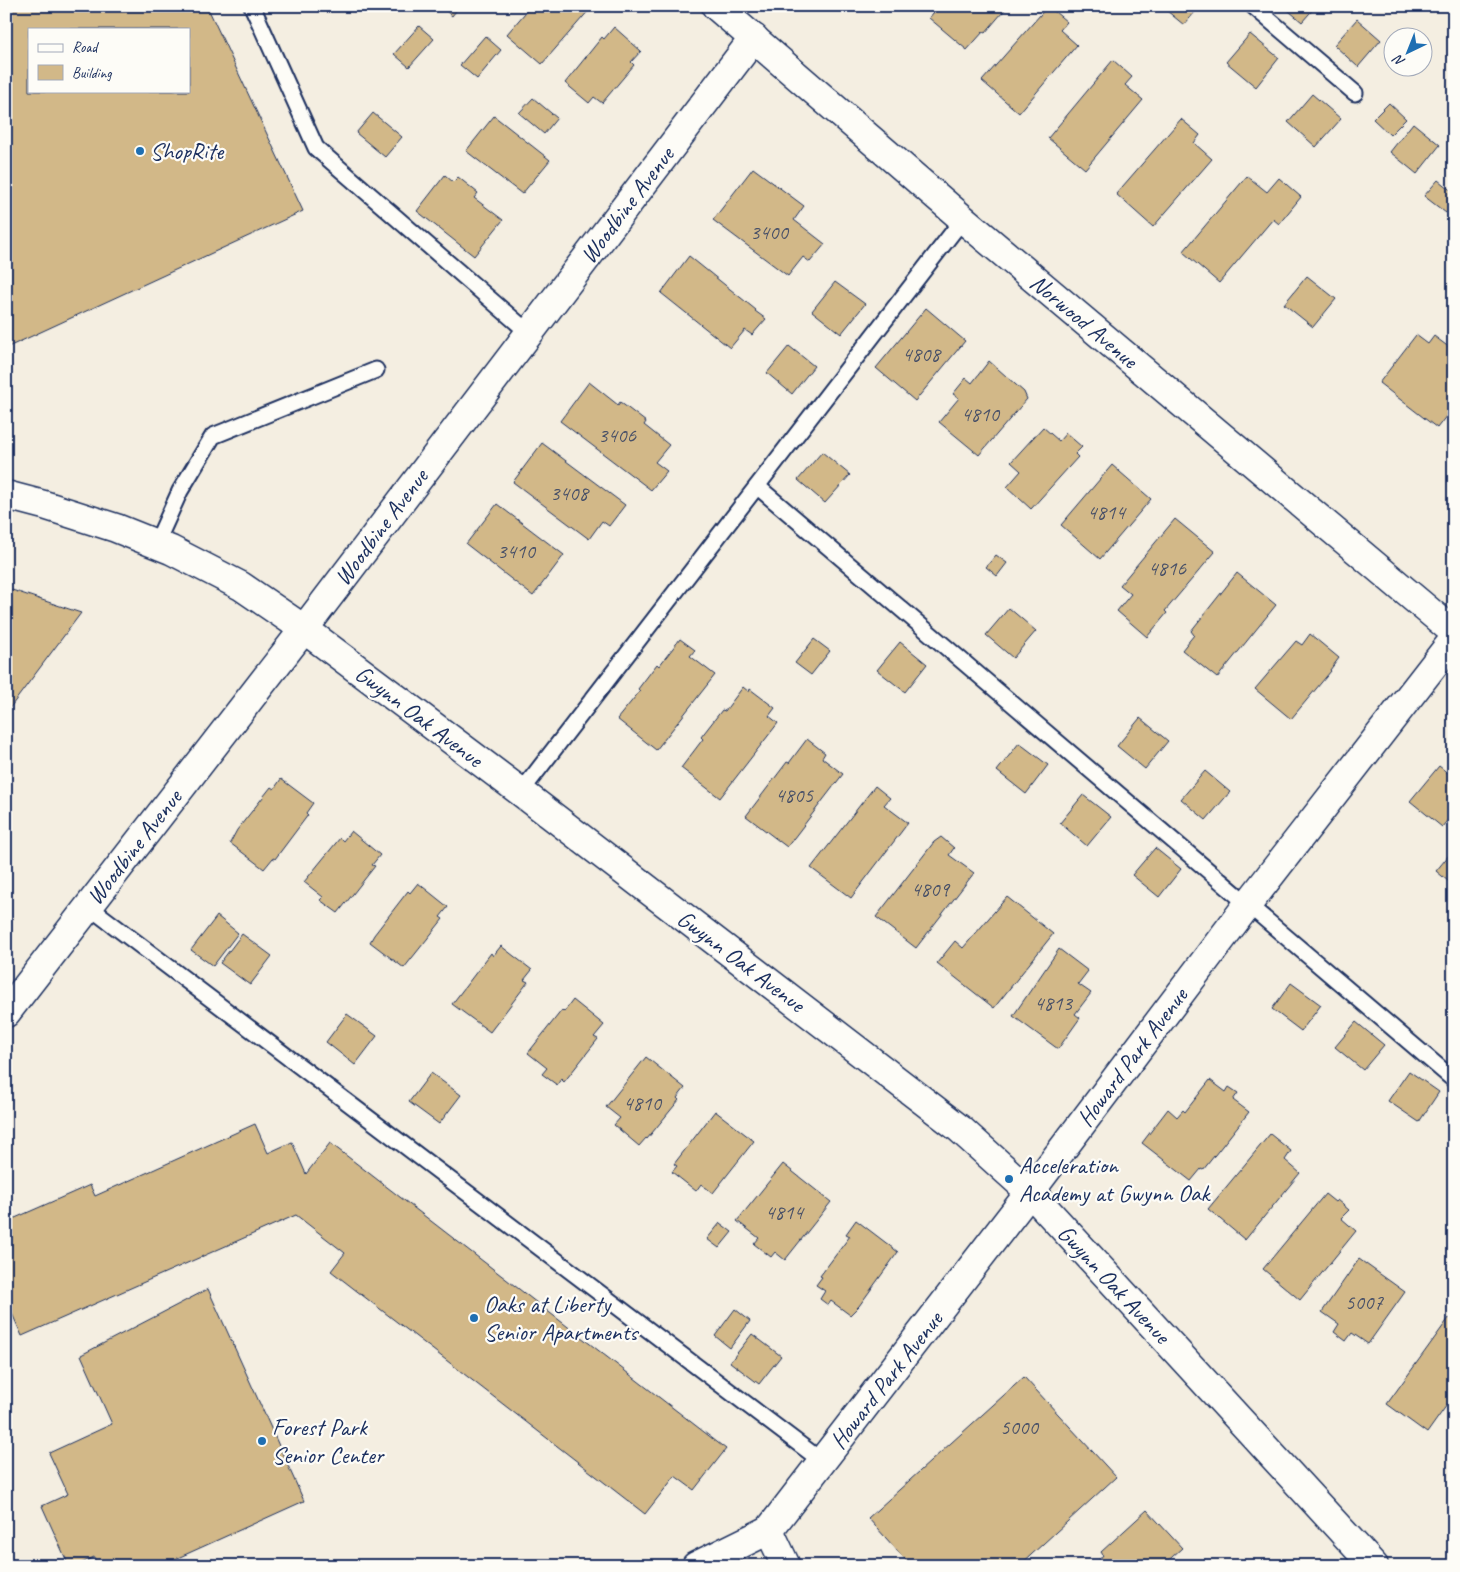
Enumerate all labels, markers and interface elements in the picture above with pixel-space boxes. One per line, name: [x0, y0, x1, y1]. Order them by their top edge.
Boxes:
legend: [28, 28, 190, 92]
north arrow: [1382, 28, 1432, 78]
text: Road: [72, 38, 99, 57]
text: N: [1389, 50, 1408, 70]
text: Building: [72, 64, 112, 83]
place label: ShopRite: [150, 136, 225, 166]
street label: Woodbine Avenue: [573, 139, 682, 269]
marker: ShopRite: [134, 145, 146, 157]
house number: 3400: [750, 219, 789, 245]
street label: Norwood Avenue: [1024, 267, 1146, 376]
house number: 4808: [902, 341, 942, 367]
house number: 4810: [961, 401, 1000, 427]
house number: 3406: [598, 422, 636, 448]
street label: Woodbine Avenue: [327, 461, 436, 591]
house number: 3408: [550, 480, 590, 506]
house number: 4814: [1087, 499, 1127, 525]
house number: 3410: [497, 538, 536, 564]
house number: 4816: [1148, 555, 1186, 581]
street label: Gwynn Oak Avenue: [349, 658, 490, 775]
street label: Woodbine Avenue: [80, 782, 190, 911]
house number: 4805: [775, 782, 814, 808]
house number: 4809: [911, 876, 950, 902]
street label: Gwynn Oak Avenue: [671, 903, 812, 1020]
street label: Howard Park Avenue: [1070, 980, 1195, 1132]
house number: 4813: [1034, 990, 1073, 1016]
house number: 4810: [623, 1090, 662, 1116]
place label: Acceleration Academy at Gwynn Oak: [1019, 1150, 1211, 1208]
marker: Acceleration Academy at Gwynn Oak: [1003, 1173, 1015, 1185]
house number: 4814: [765, 1199, 805, 1225]
street label: Gwynn Oak Avenue: [1051, 1218, 1178, 1351]
place label: Oaks at Liberty Senior Apartments: [484, 1289, 639, 1347]
house number: 5007: [1345, 1289, 1384, 1315]
street label: Howard Park Avenue: [823, 1304, 950, 1455]
marker: Oaks at Liberty Senior Apartments: [468, 1312, 480, 1324]
place label: Forest Park Senior Center: [272, 1412, 386, 1470]
house number: 5000: [1000, 1414, 1039, 1440]
marker: Forest Park Senior Center: [256, 1435, 268, 1447]

